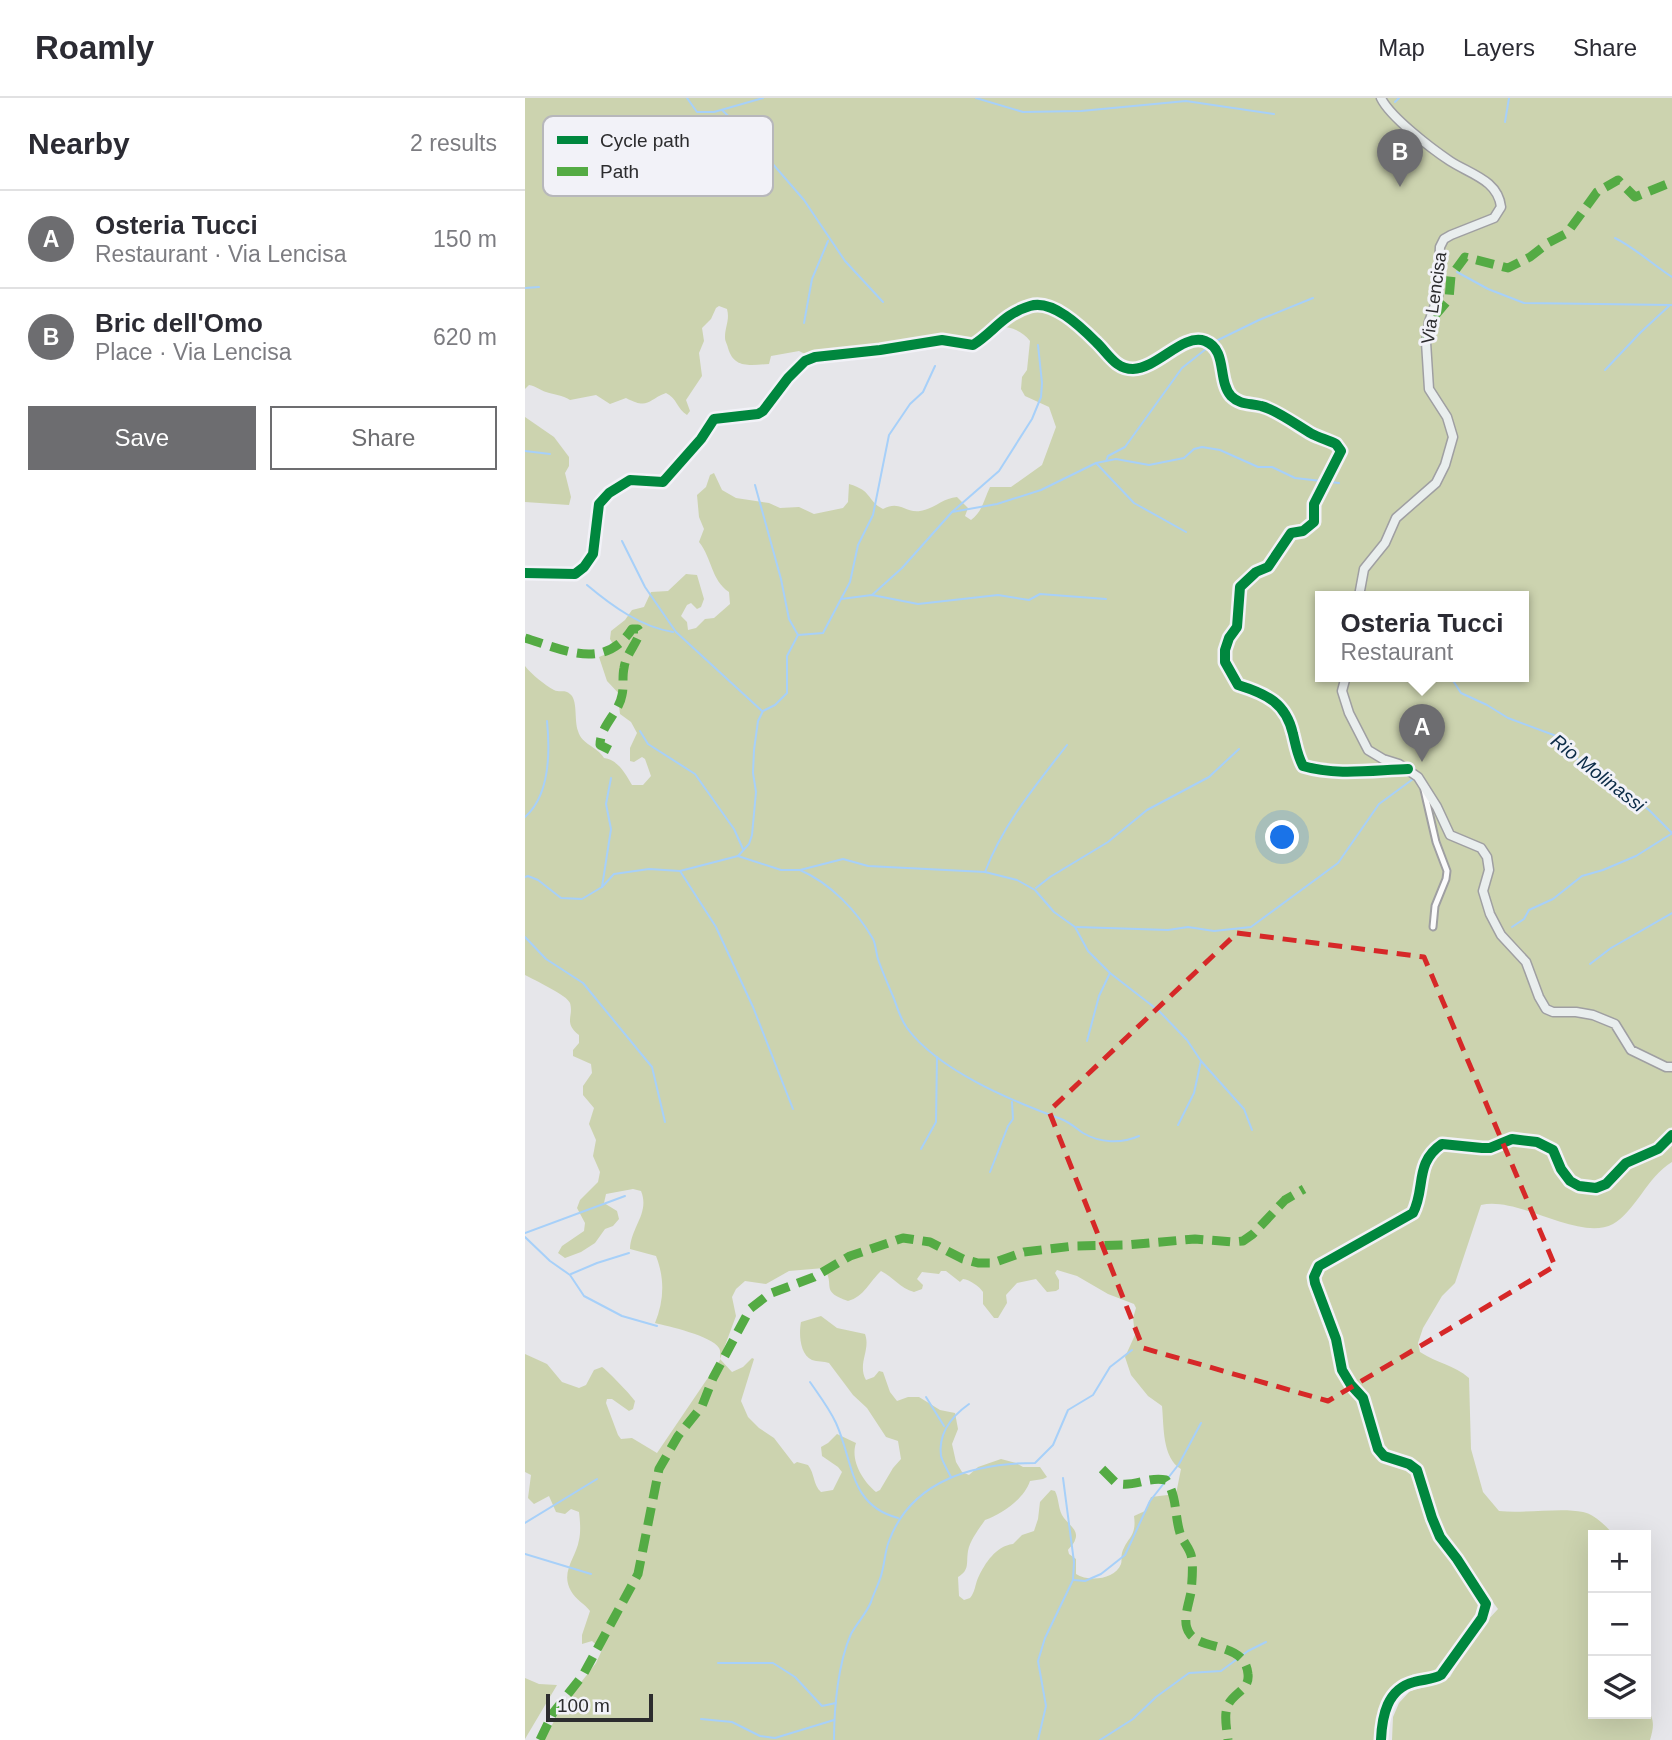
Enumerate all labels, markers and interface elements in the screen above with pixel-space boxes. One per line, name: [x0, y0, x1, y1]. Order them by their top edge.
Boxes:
text: Roamly: [35, 29, 154, 66]
text: Map: [1378, 34, 1425, 61]
text: Layers: [1463, 34, 1535, 61]
text: Share: [1573, 34, 1637, 61]
legend: [543, 116, 773, 196]
text: Nearby: [28, 127, 130, 160]
pin: B: [1377, 129, 1423, 187]
text: 2 results: [410, 130, 497, 156]
text: Cycle path: [600, 130, 690, 151]
text: Path: [600, 161, 639, 182]
text: Osteria Tucci: [95, 210, 258, 240]
text: A: [43, 226, 59, 252]
text: 150 m: [433, 226, 497, 252]
text: Restaurant · Via Lencisa: [95, 241, 346, 267]
street label: Via Lencisa: [1418, 250, 1450, 345]
text: Bric dell'Omo: [95, 308, 263, 338]
text: B: [43, 324, 59, 350]
text: 620 m: [433, 324, 497, 350]
text: Place · Via Lencisa: [95, 339, 291, 365]
button: Save: [28, 406, 256, 470]
button: Share: [270, 406, 497, 470]
popup: [1315, 591, 1529, 682]
text: Osteria Tucci: [1341, 608, 1503, 638]
text: Restaurant: [1341, 639, 1453, 665]
pin: A: [1399, 704, 1445, 762]
water label: Rio Molinassi: [1547, 730, 1650, 817]
your location: [1265, 820, 1299, 854]
map controls: [1588, 1530, 1651, 1719]
button: +: [1588, 1530, 1651, 1593]
button: −: [1588, 1593, 1651, 1656]
button: layers: [1588, 1656, 1651, 1719]
scale bar: [546, 1691, 653, 1723]
text: 100 m: [557, 1695, 610, 1716]

